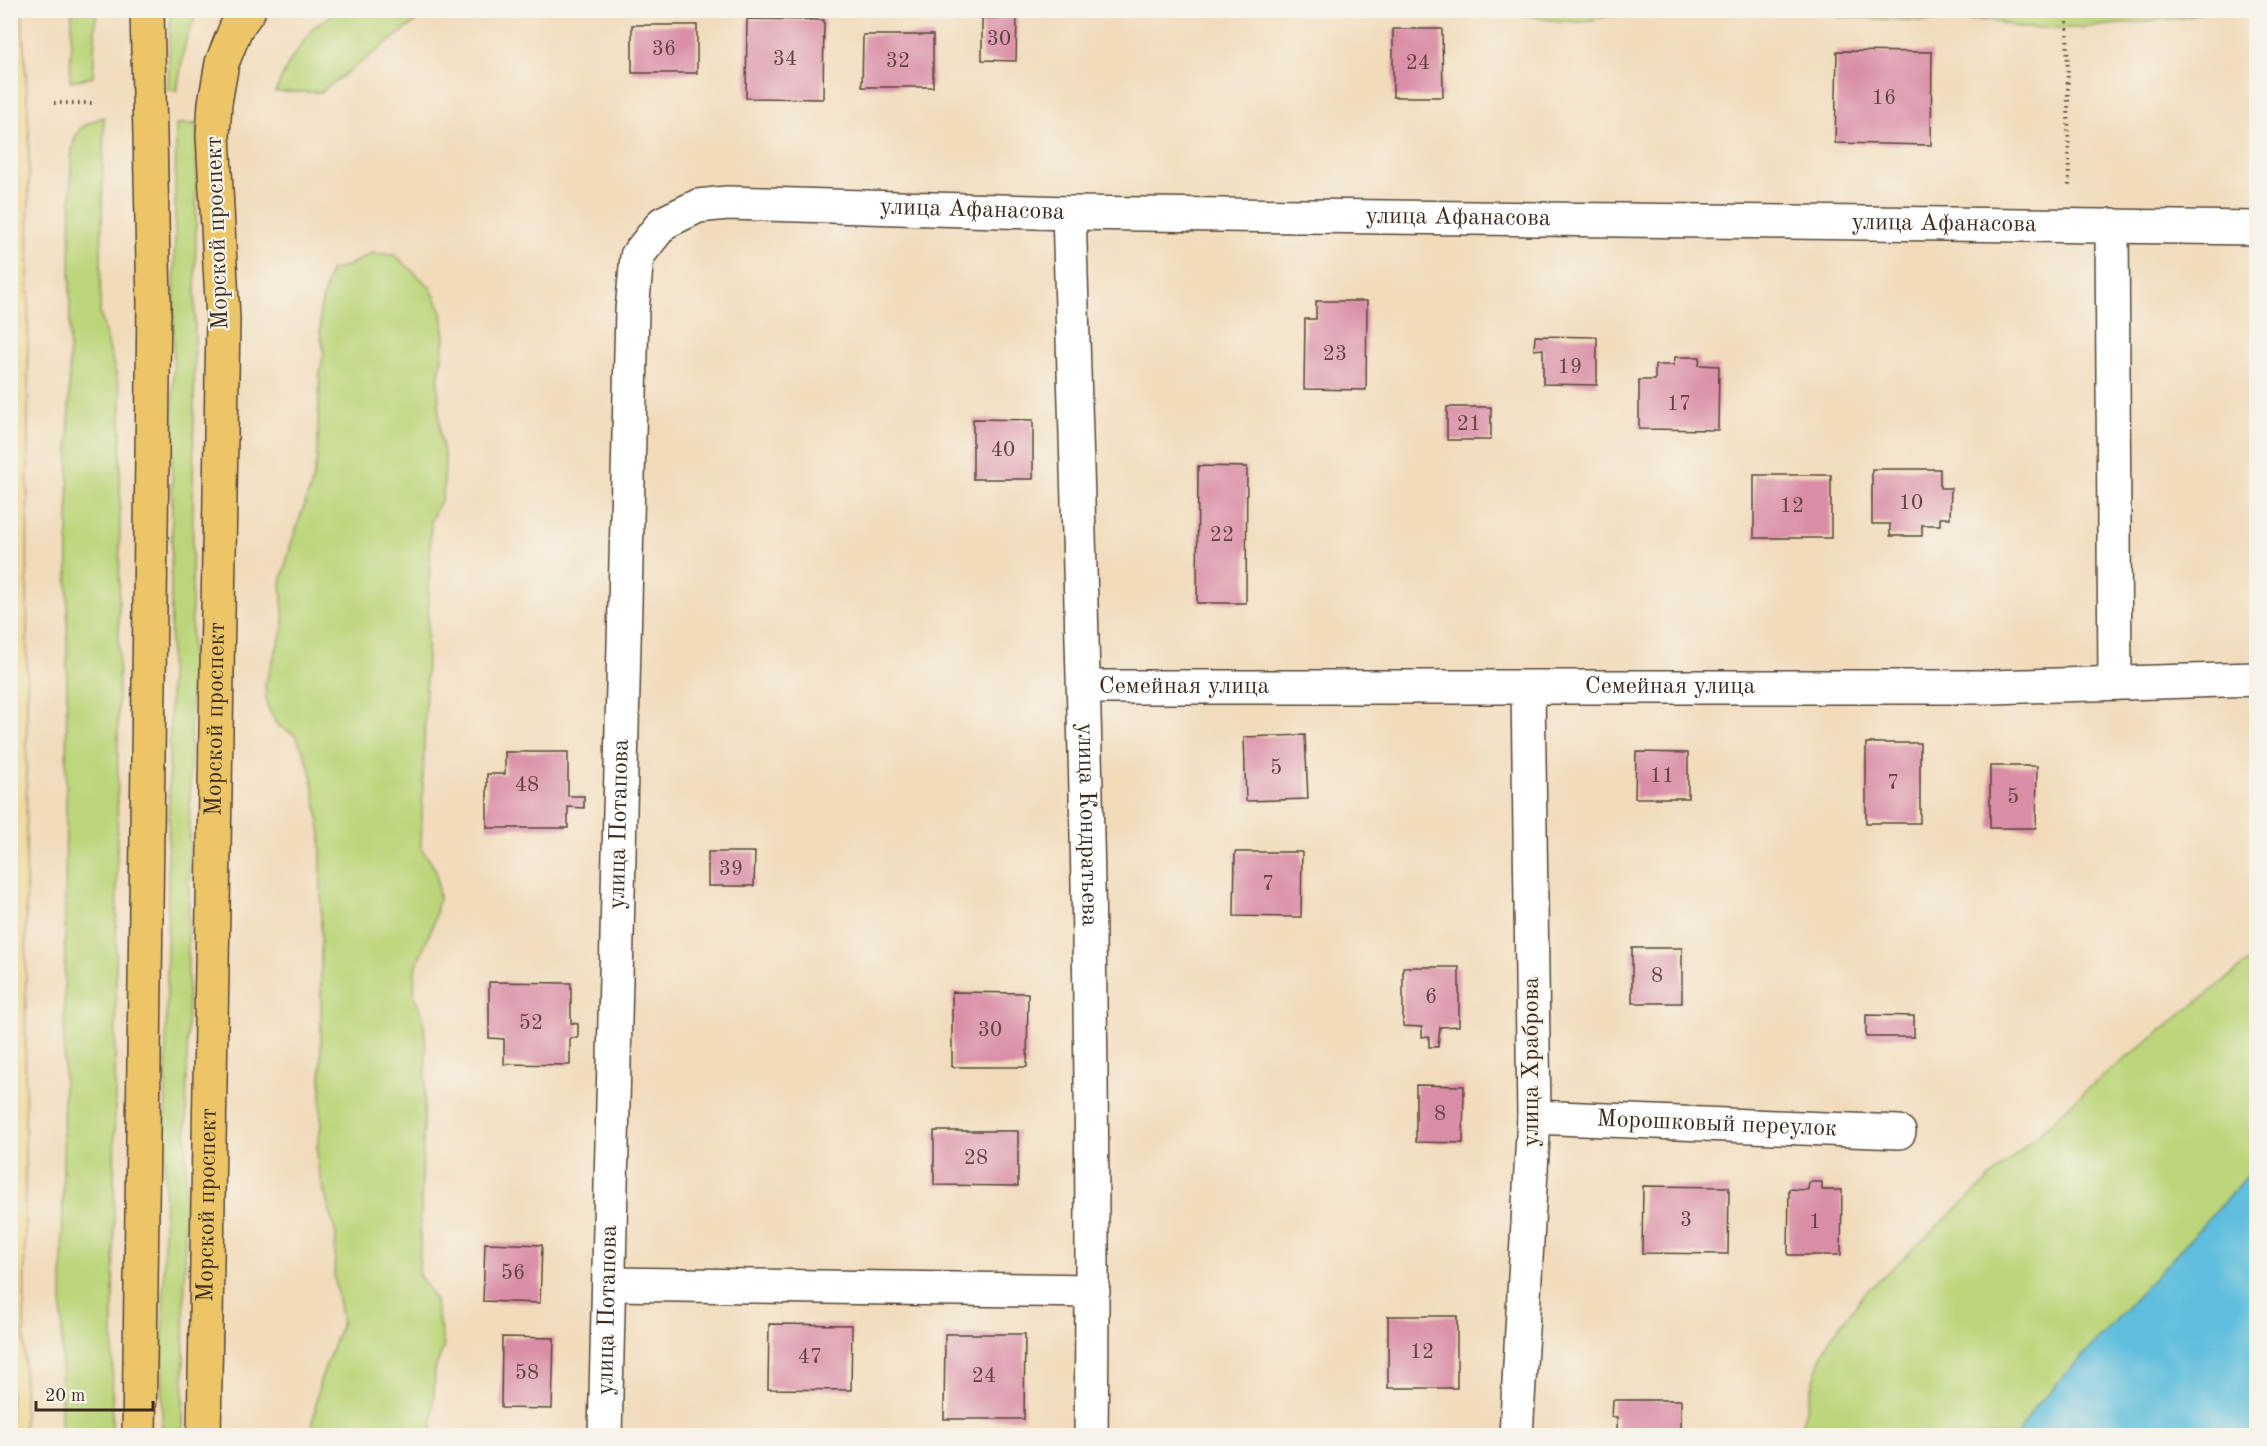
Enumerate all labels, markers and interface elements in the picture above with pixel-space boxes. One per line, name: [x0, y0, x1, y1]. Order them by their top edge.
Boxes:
house number: 30: [987, 29, 1011, 50]
house number: 36: [652, 39, 676, 60]
house number: 34: [773, 49, 797, 70]
house number: 32: [886, 51, 910, 72]
house number: 24: [1406, 53, 1430, 74]
house number: 16: [1872, 88, 1896, 109]
street label: Морской проспект: [203, 136, 233, 330]
street label: улица Афанасова: [879, 195, 1065, 225]
street label: улица Афанасова: [1366, 205, 1551, 231]
street label: улица Афанасова: [1851, 211, 2037, 237]
house number: 23: [1323, 344, 1347, 365]
house number: 19: [1558, 357, 1582, 378]
house number: 17: [1667, 394, 1691, 415]
house number: 21: [1457, 414, 1481, 435]
house number: 40: [991, 440, 1015, 461]
house number: 10: [1899, 493, 1923, 514]
house number: 12: [1780, 496, 1804, 517]
house number: 22: [1210, 525, 1234, 546]
street label: Морской проспект: [203, 622, 230, 816]
street label: Семейная улица: [1099, 675, 1269, 699]
street label: Семейная улица: [1585, 675, 1755, 699]
street label: улица Кондратьева: [1072, 723, 1101, 927]
street label: улица Потапова: [606, 738, 634, 910]
house number: 5: [1270, 758, 1282, 779]
house number: 11: [1650, 766, 1674, 787]
house number: 7: [1887, 773, 1899, 794]
house number: 48: [515, 775, 539, 796]
house number: 5: [2007, 787, 2019, 808]
house number: 39: [719, 859, 743, 880]
house number: 7: [1262, 874, 1274, 895]
house number: 8: [1651, 966, 1663, 987]
street label: улица Храброва: [1520, 977, 1544, 1147]
house number: 6: [1425, 987, 1437, 1008]
house number: 52: [519, 1013, 543, 1034]
house number: 30: [978, 1020, 1002, 1041]
house number: 8: [1434, 1104, 1446, 1125]
street label: Морской проспект: [194, 1108, 222, 1302]
street label: Морошковый переулок: [1596, 1108, 1838, 1141]
house number: 28: [964, 1148, 988, 1169]
house number: 3: [1680, 1210, 1692, 1231]
house number: 1: [1809, 1212, 1821, 1233]
street label: улица Потапова: [594, 1224, 622, 1396]
house number: 56: [501, 1263, 525, 1284]
house number: 12: [1410, 1342, 1434, 1363]
house number: 47: [798, 1347, 822, 1368]
house number: 58: [515, 1363, 539, 1384]
house number: 24: [972, 1366, 996, 1387]
scale bar: [36, 1374, 153, 1412]
text: 20 m: [45, 1387, 85, 1405]

